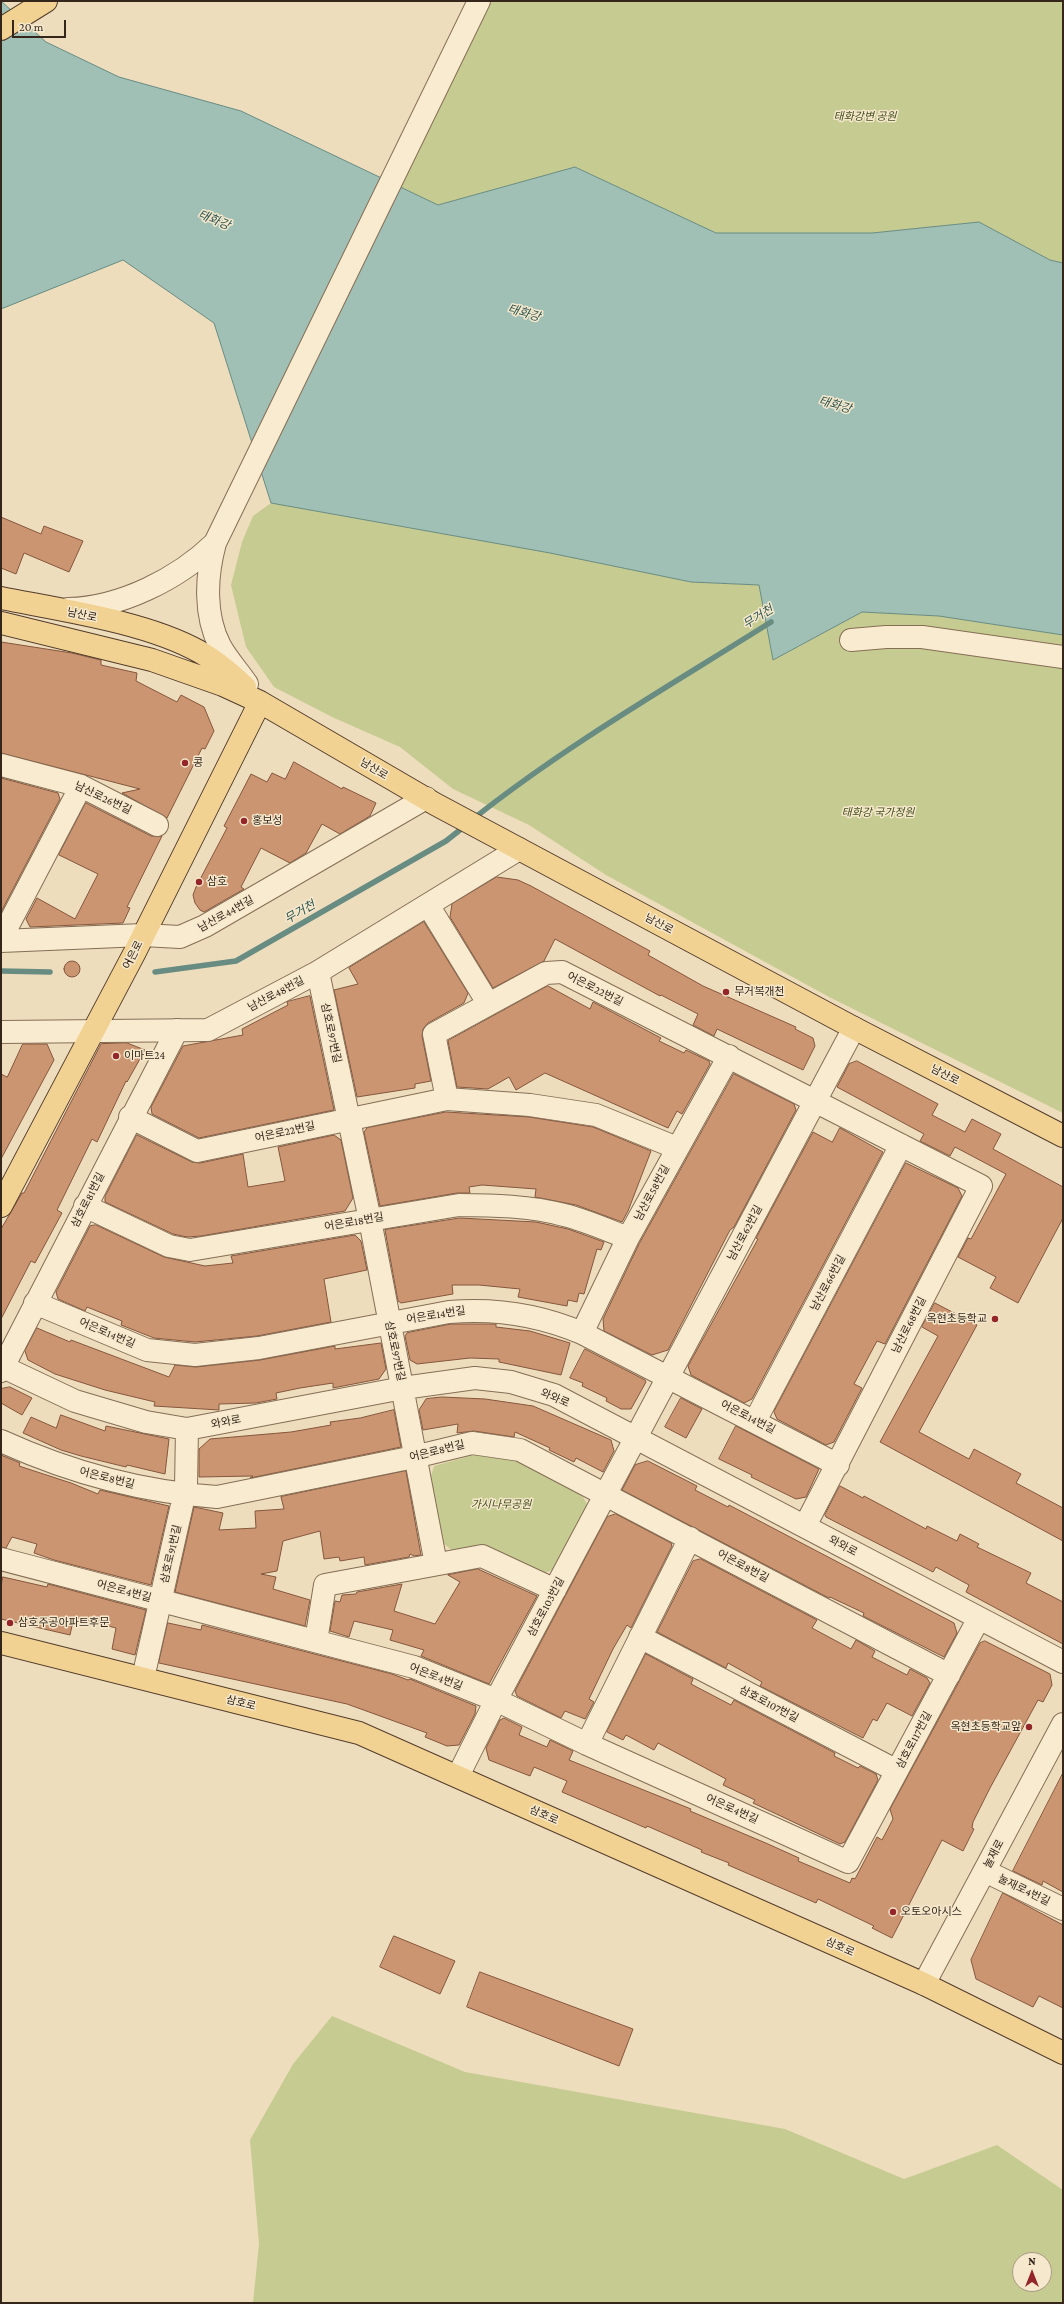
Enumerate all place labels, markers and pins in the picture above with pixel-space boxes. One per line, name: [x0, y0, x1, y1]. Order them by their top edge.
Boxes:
place label: 콩: [193, 756, 203, 770]
marker: 콩: [180, 758, 190, 768]
place label: 홍보성: [252, 814, 282, 828]
marker: 홍보성: [239, 816, 249, 826]
place label: 삼호: [207, 875, 227, 889]
marker: 삼호: [194, 877, 204, 887]
place label: 무거복개천: [734, 985, 785, 999]
marker: 무거복개천: [721, 987, 731, 997]
place label: 이마트24: [124, 1049, 165, 1063]
marker: 이마트24: [111, 1051, 121, 1061]
place label: 옥현초등학교: [926, 1312, 987, 1326]
marker: 옥현초등학교: [990, 1314, 1000, 1324]
place label: 삼호주공아파트후문: [18, 1616, 109, 1630]
marker: 삼호주공아파트후문: [5, 1618, 15, 1628]
place label: 옥현초등학교앞: [950, 1720, 1021, 1734]
marker: 옥현초등학교앞: [1024, 1722, 1034, 1732]
place label: 오토오아시스: [901, 1905, 962, 1919]
marker: 오토오아시스: [888, 1907, 898, 1917]

